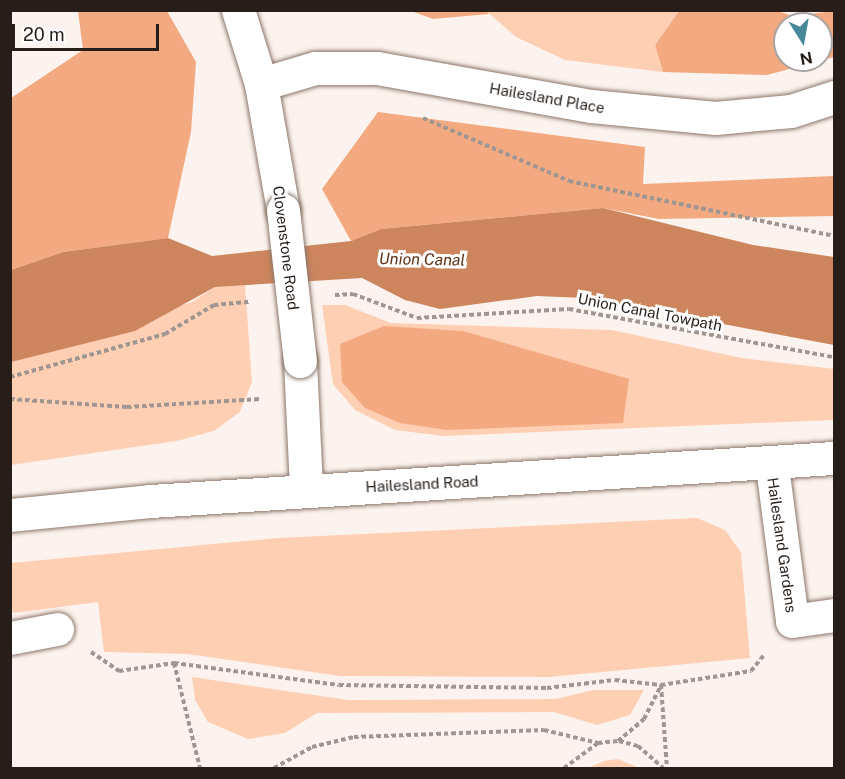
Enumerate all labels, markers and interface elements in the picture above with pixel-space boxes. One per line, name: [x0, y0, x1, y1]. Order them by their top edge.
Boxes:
scale bar: [15, 12, 162, 50]
north arrow: [773, 12, 833, 72]
text: 20 m: [23, 24, 65, 45]
text: N: [798, 48, 814, 69]
street label: Hailesland Place: [488, 79, 606, 117]
street label: Clovenstone Road: [269, 185, 303, 311]
water label: Union Canal: [379, 250, 465, 270]
street label: Union Canal Towpath: [576, 289, 724, 335]
street label: Hailesland Road: [365, 472, 479, 496]
street label: Hailesland Gardens: [764, 476, 800, 614]

